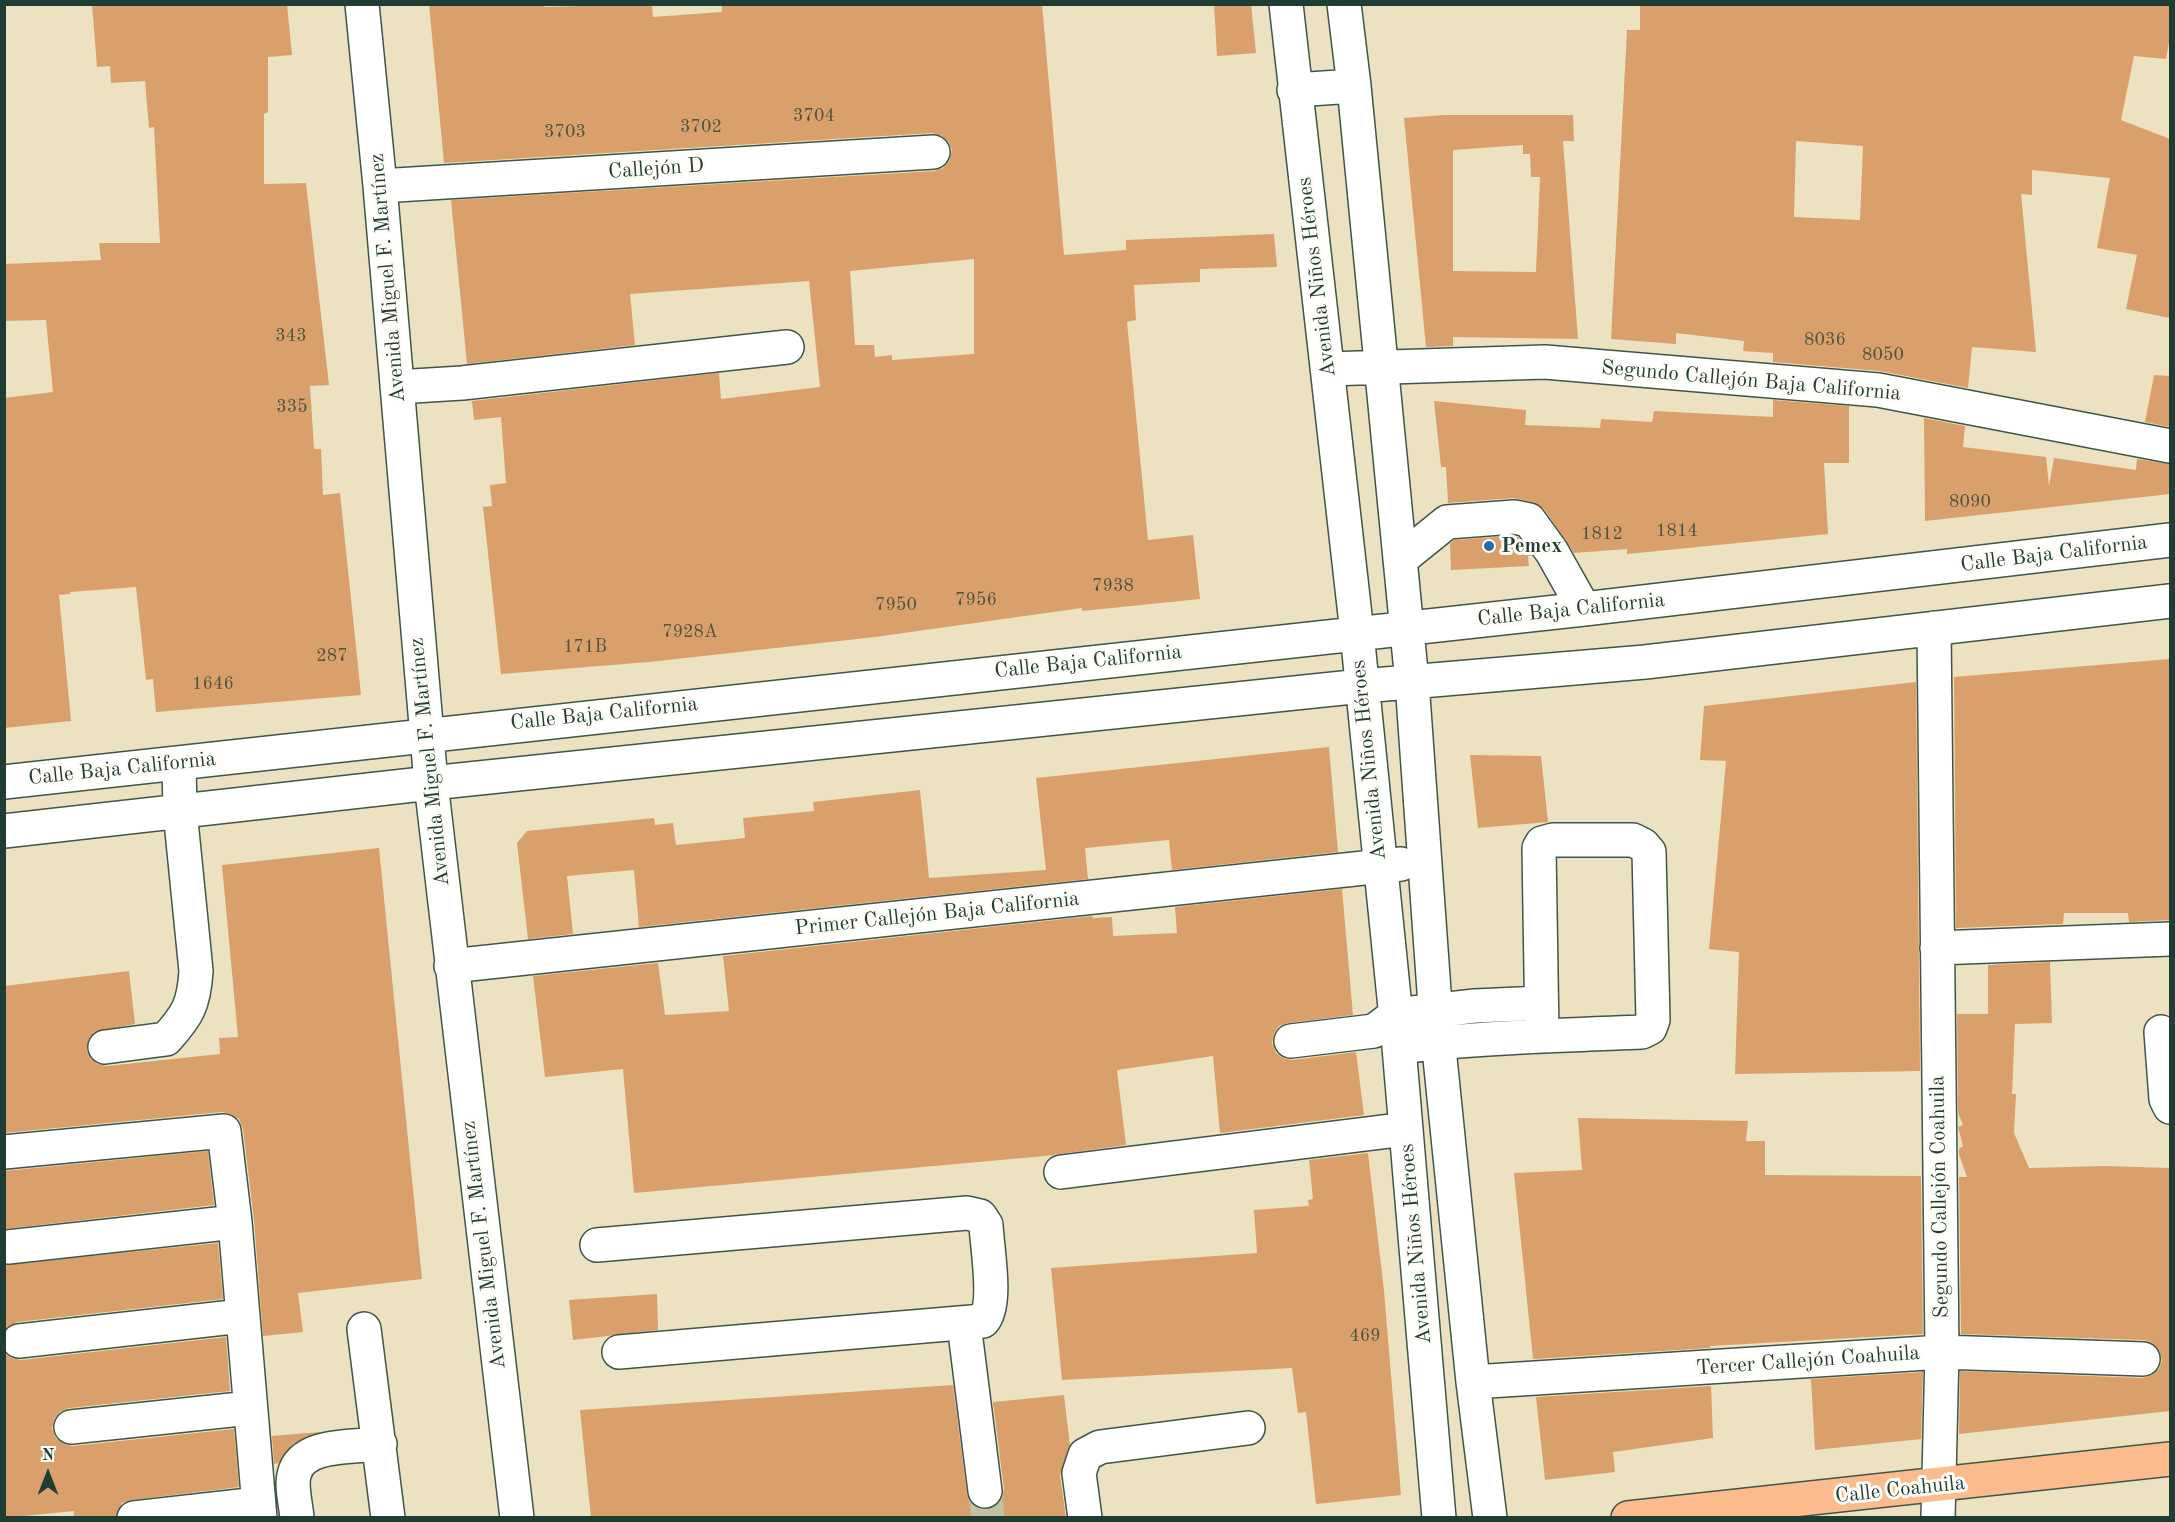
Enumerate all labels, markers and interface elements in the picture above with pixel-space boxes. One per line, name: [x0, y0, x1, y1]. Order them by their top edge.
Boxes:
house number: 3704: [793, 105, 835, 127]
house number: 3702: [680, 116, 722, 138]
house number: 3703: [544, 121, 586, 143]
street label: Avenida Miguel F. Martínez: [365, 152, 411, 404]
street label: Callejón D: [607, 153, 705, 185]
street label: Avenida Niños Héroes: [1292, 176, 1342, 378]
house number: 343: [275, 325, 307, 347]
house number: 8036: [1804, 329, 1846, 351]
house number: 8050: [1862, 344, 1904, 366]
street label: Segundo Callejón Baja California: [1600, 355, 1902, 407]
house number: 335: [276, 396, 308, 418]
house number: 8090: [1949, 491, 1991, 513]
house number: 1814: [1656, 520, 1698, 542]
house number: 1812: [1581, 523, 1623, 545]
street label: Calle Baja California: [1959, 530, 2149, 578]
place label: Pemex: [1501, 533, 1562, 559]
marker: Pemex: [1482, 539, 1496, 553]
house number: 7938: [1092, 575, 1134, 597]
street label: Calle Baja California: [1476, 588, 1666, 632]
house number: 7956: [955, 589, 997, 611]
house number: 7950: [875, 594, 917, 616]
house number: 7928A: [662, 621, 718, 643]
street label: Avenida Miguel F. Martínez: [404, 636, 456, 888]
house number: 171B: [563, 636, 607, 658]
street label: Calle Baja California: [993, 640, 1183, 684]
house number: 287: [316, 645, 348, 667]
street label: Avenida Niños Héroes: [1346, 659, 1392, 861]
house number: 1646: [192, 673, 234, 695]
street label: Calle Baja California: [509, 692, 699, 736]
street label: Calle Baja California: [27, 747, 217, 791]
street label: Primer Callejón Baja California: [793, 887, 1081, 941]
street label: Segundo Callejón Coahuila: [1925, 1075, 1955, 1319]
street label: Avenida Miguel F. Martínez: [456, 1119, 512, 1371]
street label: Avenida Niños Héroes: [1395, 1143, 1437, 1345]
house number: 469: [1349, 1325, 1381, 1347]
street label: Tercer Callejón Coahuila: [1695, 1341, 1921, 1381]
north arrow: [18, 1444, 78, 1504]
text: N: [42, 1448, 54, 1464]
street label: Calle Coahuila: [1834, 1471, 1966, 1509]

